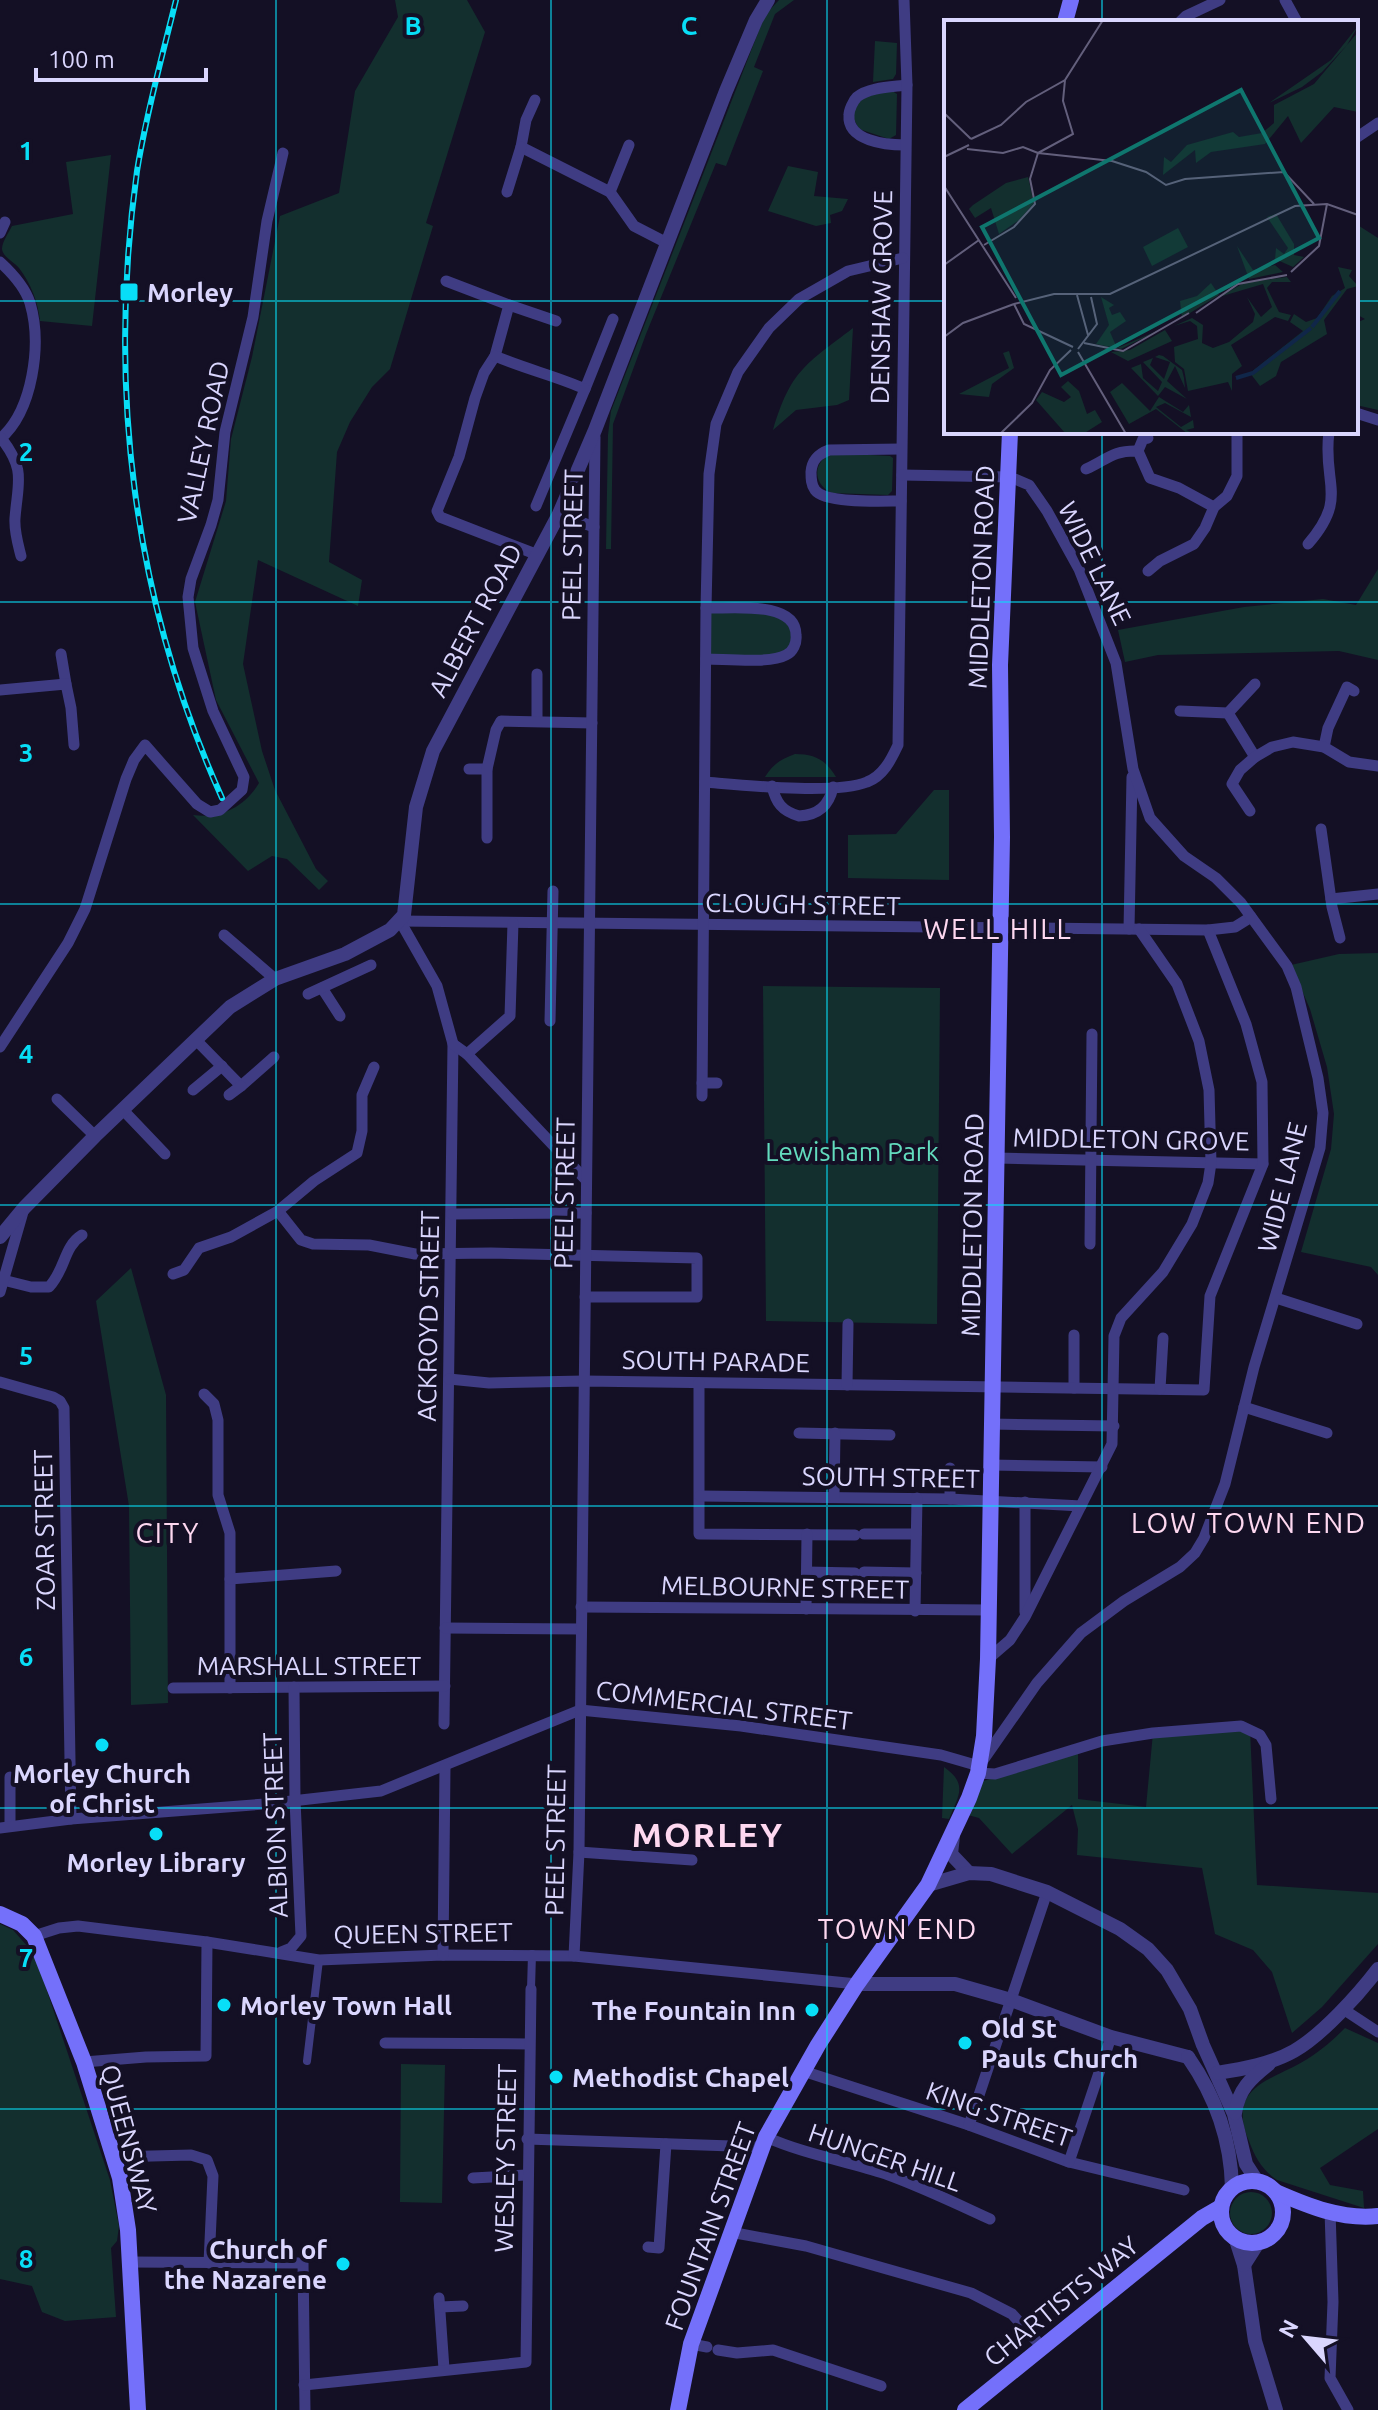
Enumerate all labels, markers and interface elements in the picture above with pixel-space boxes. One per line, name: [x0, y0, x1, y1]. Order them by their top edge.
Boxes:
text: B: [404, 11, 422, 40]
text: C: [681, 11, 698, 40]
inset map: [944, 20, 1358, 434]
scale bar: [36, 32, 206, 82]
text: 100 m: [48, 46, 115, 73]
text: 1: [19, 136, 33, 165]
street label: DENSHAW GROVE: [865, 190, 897, 404]
place label: Morley: [147, 278, 233, 307]
marker: Morley: [118, 281, 140, 303]
street label: VALLEY ROAD: [172, 358, 234, 526]
text: 2: [19, 437, 33, 466]
street label: MIDDLETON ROAD: [963, 465, 999, 689]
street label: PEEL STREET: [556, 469, 588, 621]
street label: WIDE LANE: [1053, 497, 1137, 629]
street label: ALBERT ROAD: [422, 539, 528, 701]
text: 3: [19, 738, 33, 767]
street label: CLOUGH STREET: [705, 888, 901, 920]
district label: WELL HILL: [923, 913, 1073, 944]
text: 4: [19, 1039, 33, 1068]
street label: MIDDLETON ROAD: [956, 1113, 988, 1337]
street label: PEEL STREET: [548, 1117, 580, 1269]
street label: WIDE LANE: [1252, 1119, 1312, 1255]
street label: MIDDLETON GROVE: [1012, 1122, 1250, 1156]
park label: Lewisham Park: [765, 1137, 939, 1166]
street label: ACKROYD STREET: [412, 1210, 444, 1422]
text: 5: [19, 1341, 33, 1370]
street label: SOUTH PARADE: [622, 1345, 810, 1377]
street label: ZOAR STREET: [28, 1449, 60, 1611]
street label: SOUTH STREET: [802, 1461, 980, 1493]
district label: LOW TOWN END: [1131, 1507, 1367, 1538]
district label: CITY: [136, 1517, 200, 1548]
street label: MELBOURNE STREET: [661, 1570, 909, 1604]
text: 6: [19, 1642, 33, 1671]
street label: MARSHALL STREET: [197, 1651, 421, 1680]
street label: COMMERCIAL STREET: [594, 1675, 854, 1735]
street label: ALBION STREET: [257, 1732, 293, 1918]
marker: Morley Church of Christ: [93, 1736, 111, 1754]
place label: Morley Church of Christ: [13, 1759, 191, 1818]
street label: PEEL STREET: [539, 1764, 571, 1916]
district label: MORLEY: [632, 1815, 784, 1853]
marker: Morley Library: [147, 1825, 165, 1843]
place label: Morley Library: [66, 1848, 246, 1877]
district label: TOWN END: [818, 1913, 978, 1944]
street label: QUEEN STREET: [333, 1917, 513, 1949]
text: 7: [19, 1943, 33, 1972]
place label: Morley Town Hall: [240, 1991, 452, 2020]
marker: Morley Town Hall: [215, 1996, 233, 2014]
place label: The Fountain Inn: [592, 1996, 796, 2025]
marker: The Fountain Inn: [803, 2001, 821, 2019]
place label: Old St Pauls Church: [981, 2014, 1138, 2073]
marker: Old St Pauls Church: [956, 2034, 974, 2052]
street label: QUEENSWAY: [95, 2061, 163, 2217]
street label: WESLEY STREET: [489, 2063, 521, 2253]
place label: Methodist Chapel: [572, 2063, 789, 2092]
marker: Methodist Chapel: [547, 2068, 565, 2086]
street label: KING STREET: [922, 2076, 1076, 2152]
street label: HUNGER HILL: [805, 2117, 965, 2197]
street label: FOUNTAIN STREET: [659, 2118, 761, 2334]
street label: CHARTISTS WAY: [978, 2230, 1144, 2372]
place label: Church of the Nazarene: [164, 2235, 327, 2294]
text: 8: [19, 2244, 33, 2273]
marker: Church of the Nazarene: [334, 2255, 352, 2273]
north arrow: [1266, 2298, 1346, 2378]
text: N: [1273, 2315, 1303, 2341]

